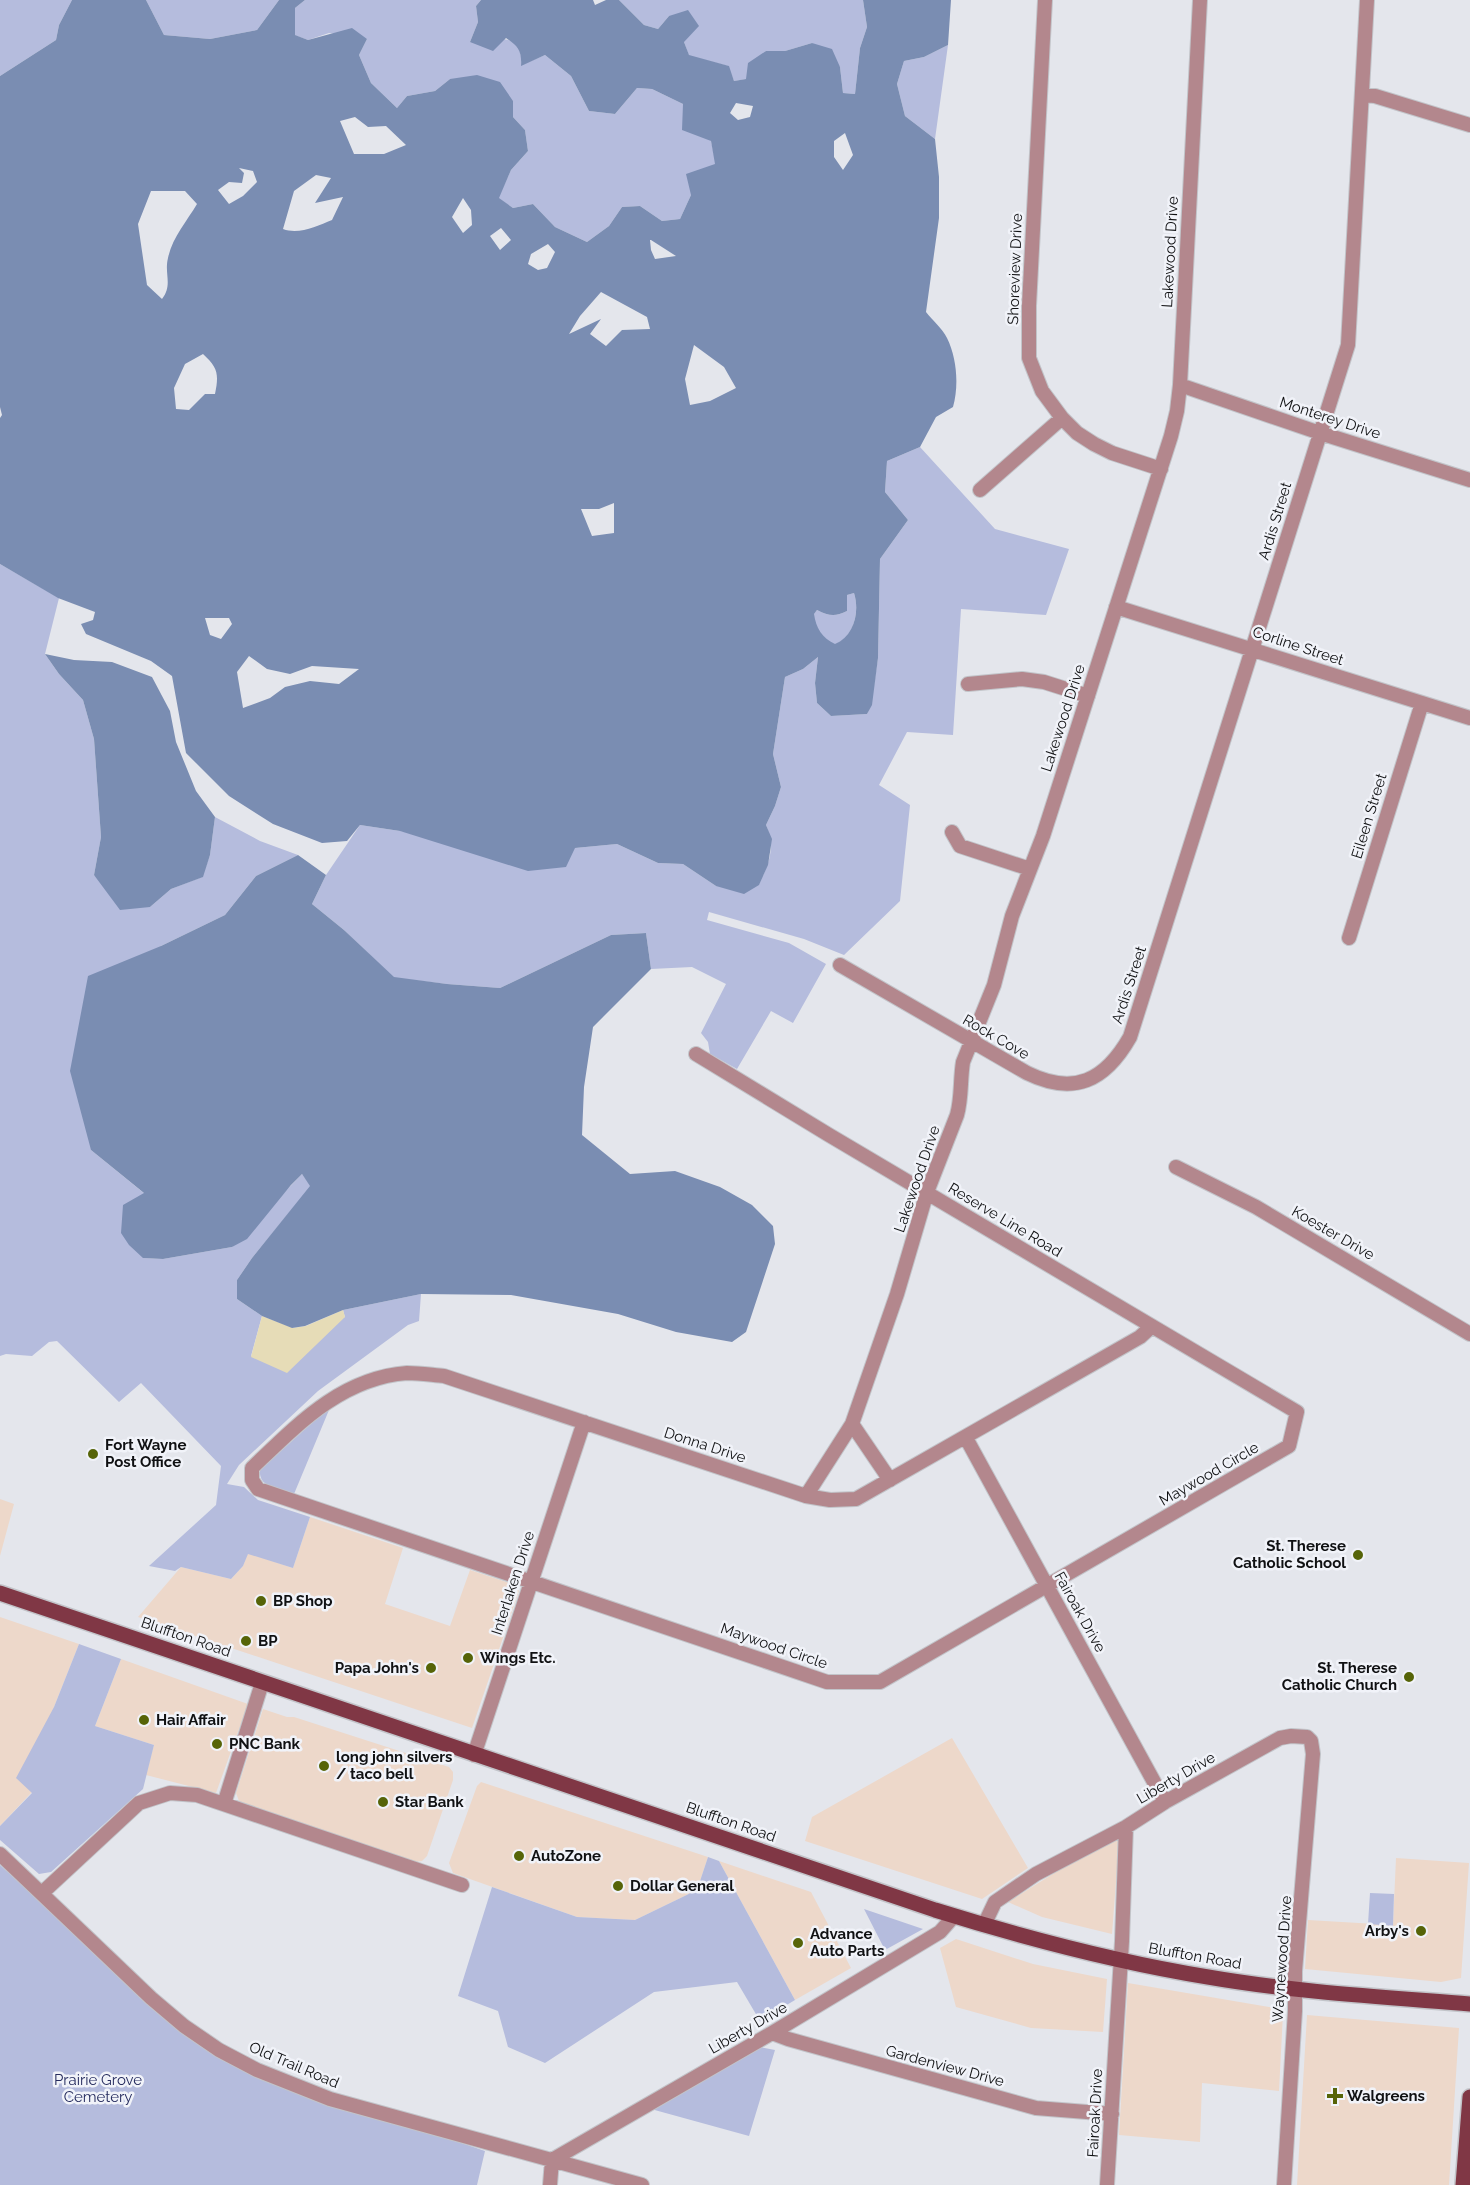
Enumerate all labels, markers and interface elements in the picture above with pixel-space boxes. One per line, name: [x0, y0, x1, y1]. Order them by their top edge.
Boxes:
street label: Lakewood Drive: [1158, 196, 1182, 308]
street label: Shoreview Drive: [1004, 213, 1026, 325]
street label: Monterey Drive: [1277, 393, 1383, 443]
street label: Ardis Street: [1255, 480, 1295, 562]
street label: Corline Street: [1250, 623, 1346, 669]
street label: Lakewood Drive: [1037, 662, 1089, 774]
street label: Eileen Street: [1347, 771, 1391, 861]
street label: Ardis Street: [1108, 944, 1150, 1026]
street label: Rock Cove: [959, 1011, 1033, 1063]
street label: Lakewood Drive: [890, 1123, 944, 1235]
street label: Reserve Line Road: [945, 1179, 1065, 1261]
street label: Koester Drive: [1288, 1202, 1378, 1264]
street label: Donna Drive: [662, 1423, 748, 1467]
place label: Fort Wayne Post Office: [105, 1436, 186, 1471]
street label: Maywood Circle: [1156, 1438, 1262, 1510]
marker: Fort Wayne Post Office: [86, 1447, 100, 1461]
street label: Interlaken Drive: [488, 1529, 538, 1637]
place label: St. Therese Catholic School: [1233, 1537, 1346, 1572]
marker: St. Therese Catholic School: [1351, 1548, 1365, 1562]
street label: Fairoak Drive: [1051, 1569, 1110, 1655]
place label: BP Shop: [273, 1592, 333, 1610]
marker: BP Shop: [254, 1594, 268, 1608]
street label: Bluffton Road: [139, 1613, 233, 1661]
street label: Maywood Circle: [718, 1619, 830, 1673]
place label: BP: [258, 1632, 278, 1650]
marker: BP: [239, 1634, 253, 1648]
place label: Wings Etc.: [480, 1649, 556, 1667]
marker: Wings Etc.: [461, 1651, 475, 1665]
place label: Papa John's: [335, 1659, 419, 1677]
place label: St. Therese Catholic Church: [1282, 1659, 1397, 1694]
marker: Papa John's: [424, 1661, 438, 1675]
marker: St. Therese Catholic Church: [1402, 1670, 1416, 1684]
place label: Hair Affair: [156, 1711, 226, 1729]
marker: Hair Affair: [137, 1713, 151, 1727]
place label: PNC Bank: [229, 1735, 301, 1753]
marker: PNC Bank: [210, 1737, 224, 1751]
place label: long john silvers / taco bell: [336, 1748, 453, 1783]
street label: Liberty Drive: [1134, 1748, 1219, 1808]
marker: long john silvers / taco bell: [317, 1759, 331, 1773]
place label: Star Bank: [395, 1793, 464, 1811]
marker: Star Bank: [376, 1795, 390, 1809]
street label: Bluffton Road: [684, 1798, 778, 1846]
place label: AutoZone: [531, 1847, 601, 1865]
marker: AutoZone: [512, 1849, 526, 1863]
place label: Dollar General: [630, 1877, 734, 1895]
marker: Dollar General: [611, 1879, 625, 1893]
street label: Waynewood Drive: [1269, 1895, 1295, 2023]
place label: Arby's: [1365, 1922, 1409, 1940]
marker: Arby's: [1414, 1924, 1428, 1938]
place label: Advance Auto Parts: [810, 1925, 884, 1960]
marker: Advance Auto Parts: [791, 1936, 805, 1950]
street label: Bluffton Road: [1147, 1939, 1243, 1973]
street label: Liberty Drive: [706, 1998, 791, 2058]
street label: Old Trail Road: [246, 2038, 342, 2092]
street label: Gardenview Drive: [884, 2042, 1006, 2091]
street label: Fairoak Drive: [1084, 2068, 1106, 2158]
park label: Prairie Grove Cemetery: [54, 2071, 142, 2106]
place label: Walgreens: [1347, 2087, 1425, 2105]
marker: Walgreens: [1328, 2089, 1342, 2103]

